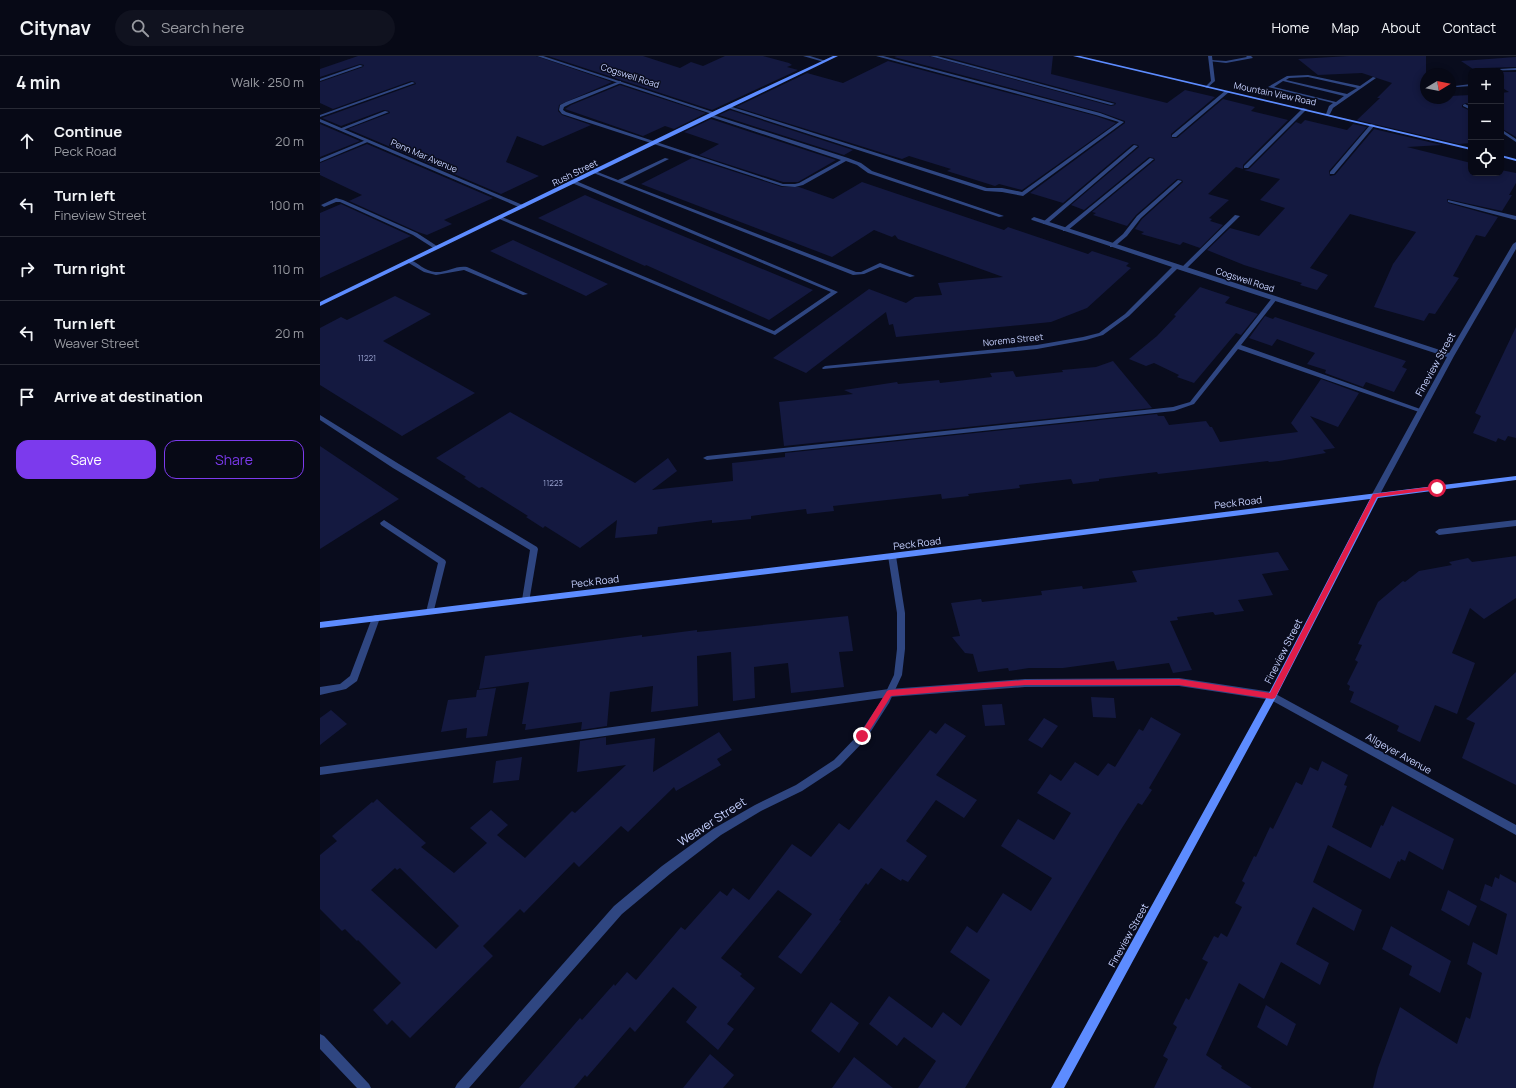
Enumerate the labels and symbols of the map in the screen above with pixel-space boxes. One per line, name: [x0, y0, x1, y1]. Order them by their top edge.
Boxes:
street label: Cogswell Road: [599, 60, 661, 91]
north arrow: [1420, 68, 1456, 104]
street label: Mountain View Road: [1233, 78, 1317, 109]
street label: Penn Mar Avenue: [389, 136, 460, 175]
street label: Rush Street: [550, 156, 600, 189]
street label: Cogswell Road: [1214, 264, 1276, 295]
street label: Norema Street: [982, 330, 1044, 349]
street label: Fineview Street: [1412, 330, 1458, 398]
house number: 11221: [358, 352, 376, 363]
house number: 11223: [543, 477, 563, 488]
route start: [1428, 479, 1446, 497]
street label: Peck Road: [1213, 492, 1263, 512]
street label: Peck Road: [892, 533, 942, 553]
street label: Peck Road: [570, 571, 620, 591]
street label: Fineview Street: [1261, 616, 1305, 686]
route end: [853, 727, 871, 745]
street label: Allgeyer Avenue: [1363, 729, 1435, 777]
street label: Weaver Street: [674, 793, 750, 850]
street label: Fineview Street: [1105, 901, 1151, 969]

